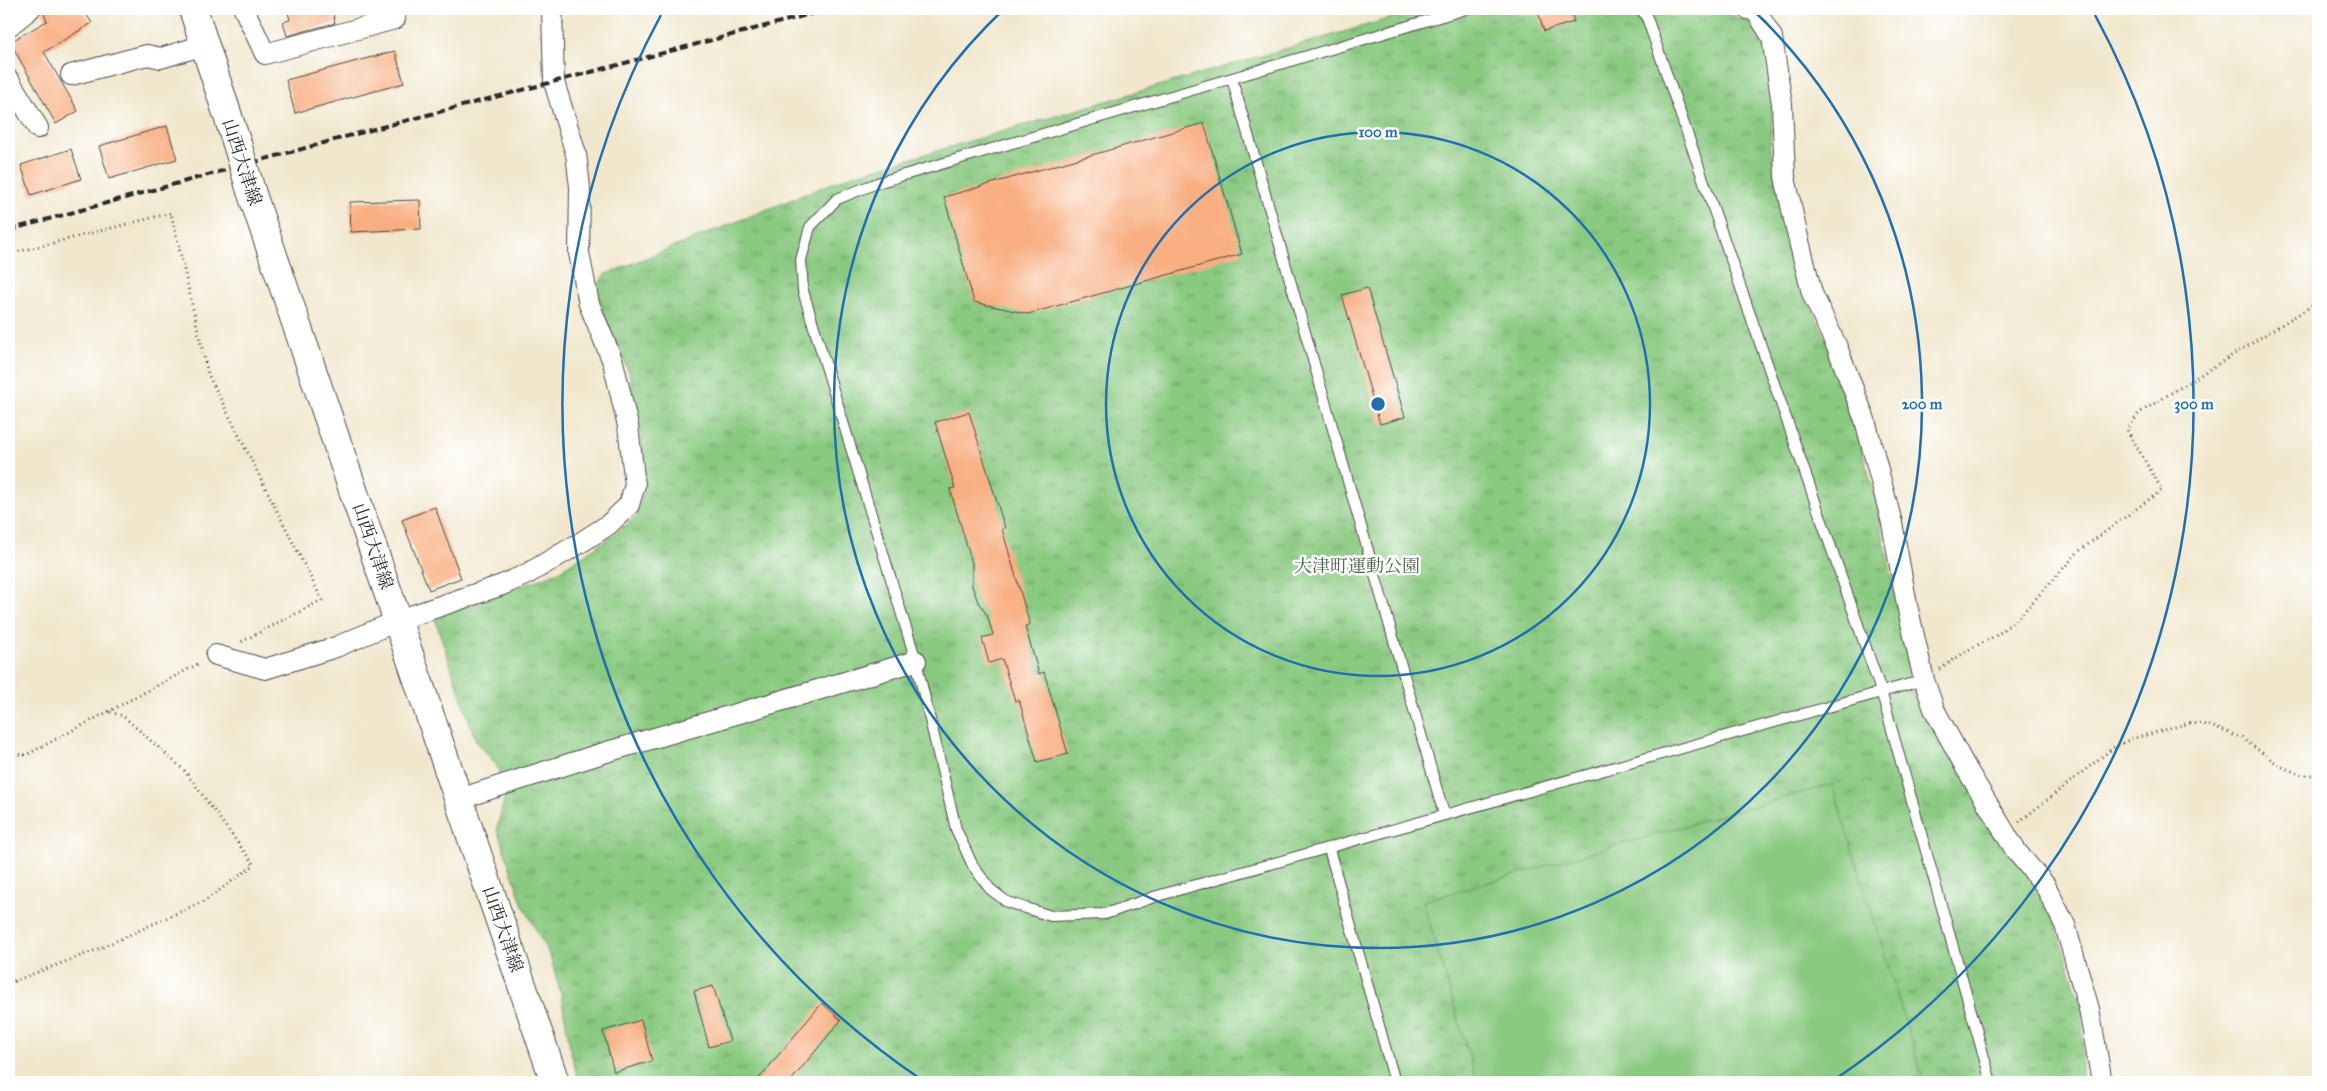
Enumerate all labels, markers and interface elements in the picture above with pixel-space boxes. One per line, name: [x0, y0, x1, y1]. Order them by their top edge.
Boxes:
street label: 山西大津線: [218, 116, 266, 208]
text: 100 m: [1358, 123, 1398, 141]
centre of rings: [1369, 395, 1387, 413]
text: 200 m: [1902, 395, 1943, 413]
text: 300 m: [2174, 395, 2214, 414]
street label: 山西大津線: [348, 500, 398, 592]
park label: 大津町運動公園: [1294, 555, 1420, 577]
street label: 山西大津線: [478, 883, 528, 975]

